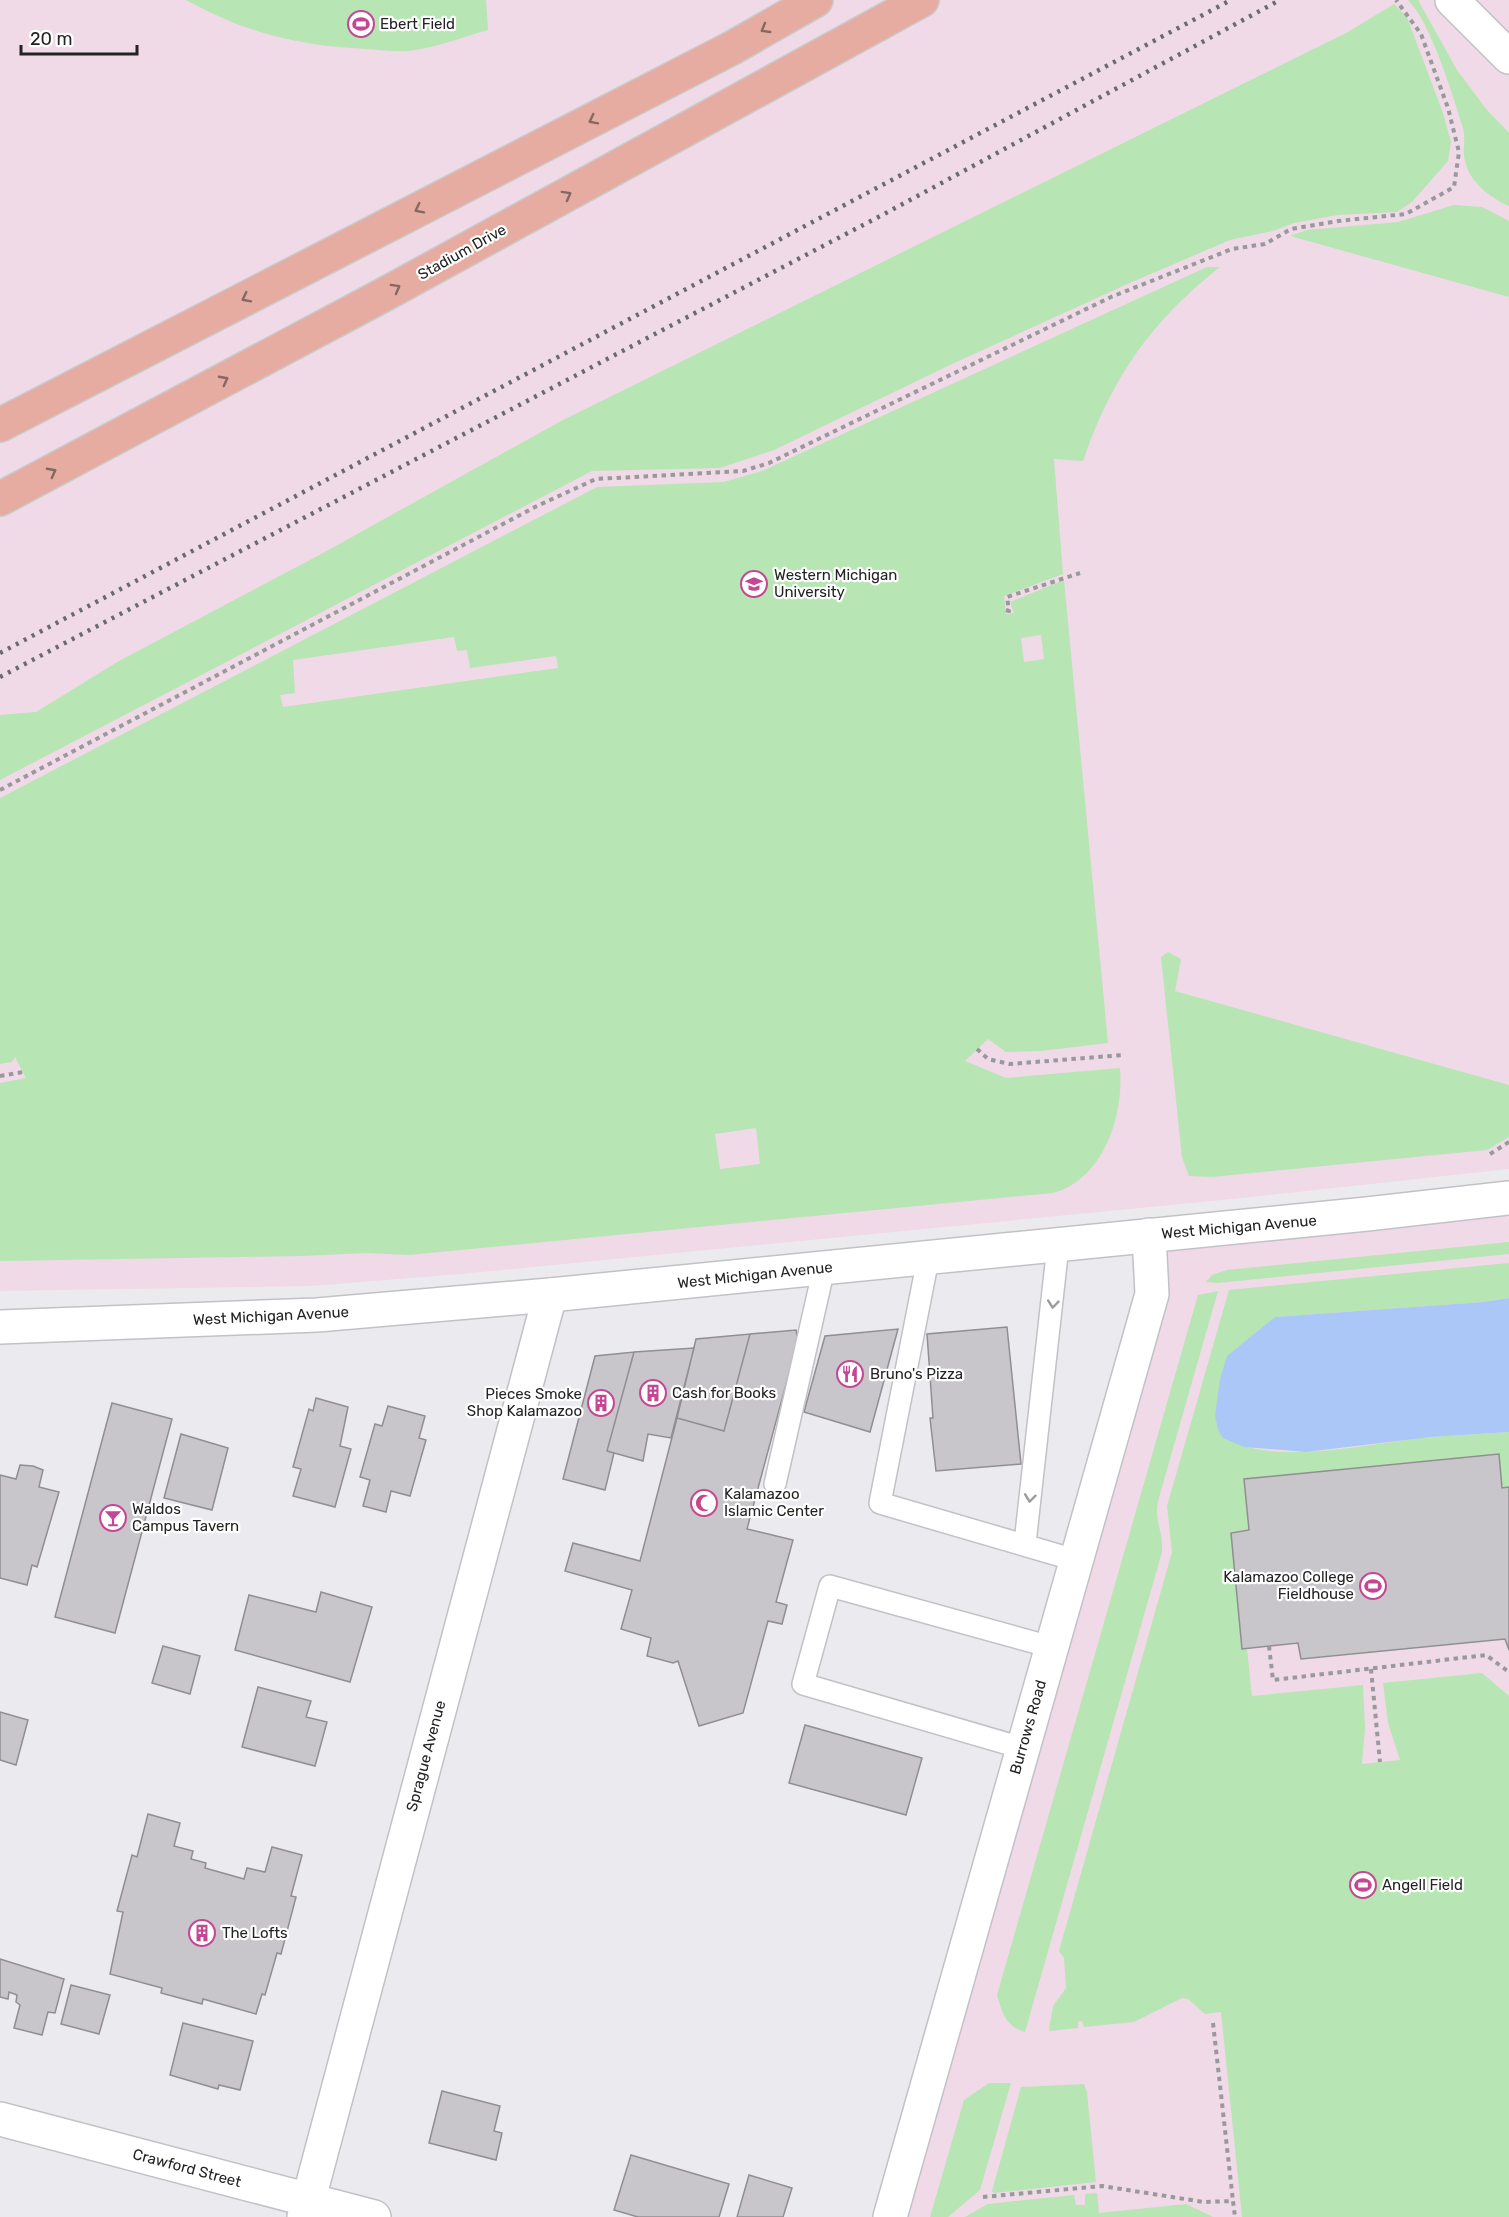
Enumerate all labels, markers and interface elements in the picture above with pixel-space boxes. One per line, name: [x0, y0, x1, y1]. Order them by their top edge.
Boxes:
sports icon: Ebert Field: [346, 9, 376, 39]
place label: Ebert Field: [380, 15, 455, 33]
scale bar: [21, 18, 136, 56]
one-way arrow: [761, 22, 771, 33]
text: 20 m: [30, 28, 72, 50]
one-way arrow: [588, 113, 599, 124]
one-way arrow: [561, 191, 571, 202]
one-way arrow: [414, 201, 425, 213]
street label: Stadium Drive: [415, 220, 509, 284]
one-way arrow: [390, 284, 400, 295]
one-way arrow: [241, 291, 252, 302]
one-way arrow: [218, 376, 228, 387]
one-way arrow: [46, 468, 56, 479]
place label: Western Michigan University: [774, 566, 897, 601]
school or university icon: Western Michigan University: [739, 569, 769, 599]
street label: West Michigan Avenue: [1161, 1211, 1317, 1243]
street label: West Michigan Avenue: [676, 1258, 834, 1292]
one-way arrow: [1047, 1300, 1060, 1309]
street label: West Michigan Avenue: [193, 1303, 349, 1329]
restaurant icon: Bruno's Pizza: [835, 1359, 865, 1389]
place label: Bruno's Pizza: [870, 1365, 963, 1383]
building icon: Cash for Books: [638, 1378, 668, 1408]
place label: Cash for Books: [672, 1384, 777, 1402]
place label: Pieces Smoke Shop Kalamazoo: [467, 1385, 582, 1420]
building icon: Pieces Smoke Shop Kalamazoo: [586, 1388, 616, 1418]
place label: Kalamazoo Islamic Center: [724, 1485, 824, 1520]
mosque icon: Kalamazoo Islamic Center: [689, 1488, 719, 1518]
one-way arrow: [1024, 1493, 1037, 1502]
place label: Waldos Campus Tavern: [132, 1500, 239, 1535]
bar icon: Waldos Campus Tavern: [98, 1503, 128, 1533]
place label: Kalamazoo College Fieldhouse: [1223, 1568, 1354, 1603]
sports icon: Kalamazoo College Fieldhouse: [1358, 1571, 1388, 1601]
street label: Burrows Road: [1006, 1678, 1050, 1776]
street label: Sprague Avenue: [403, 1698, 449, 1814]
sports icon: Angell Field: [1348, 1870, 1378, 1900]
place label: Angell Field: [1382, 1876, 1463, 1894]
building icon: The Lofts: [187, 1918, 217, 1948]
place label: The Lofts: [222, 1924, 288, 1942]
street label: Crawford Street: [131, 2145, 243, 2191]

